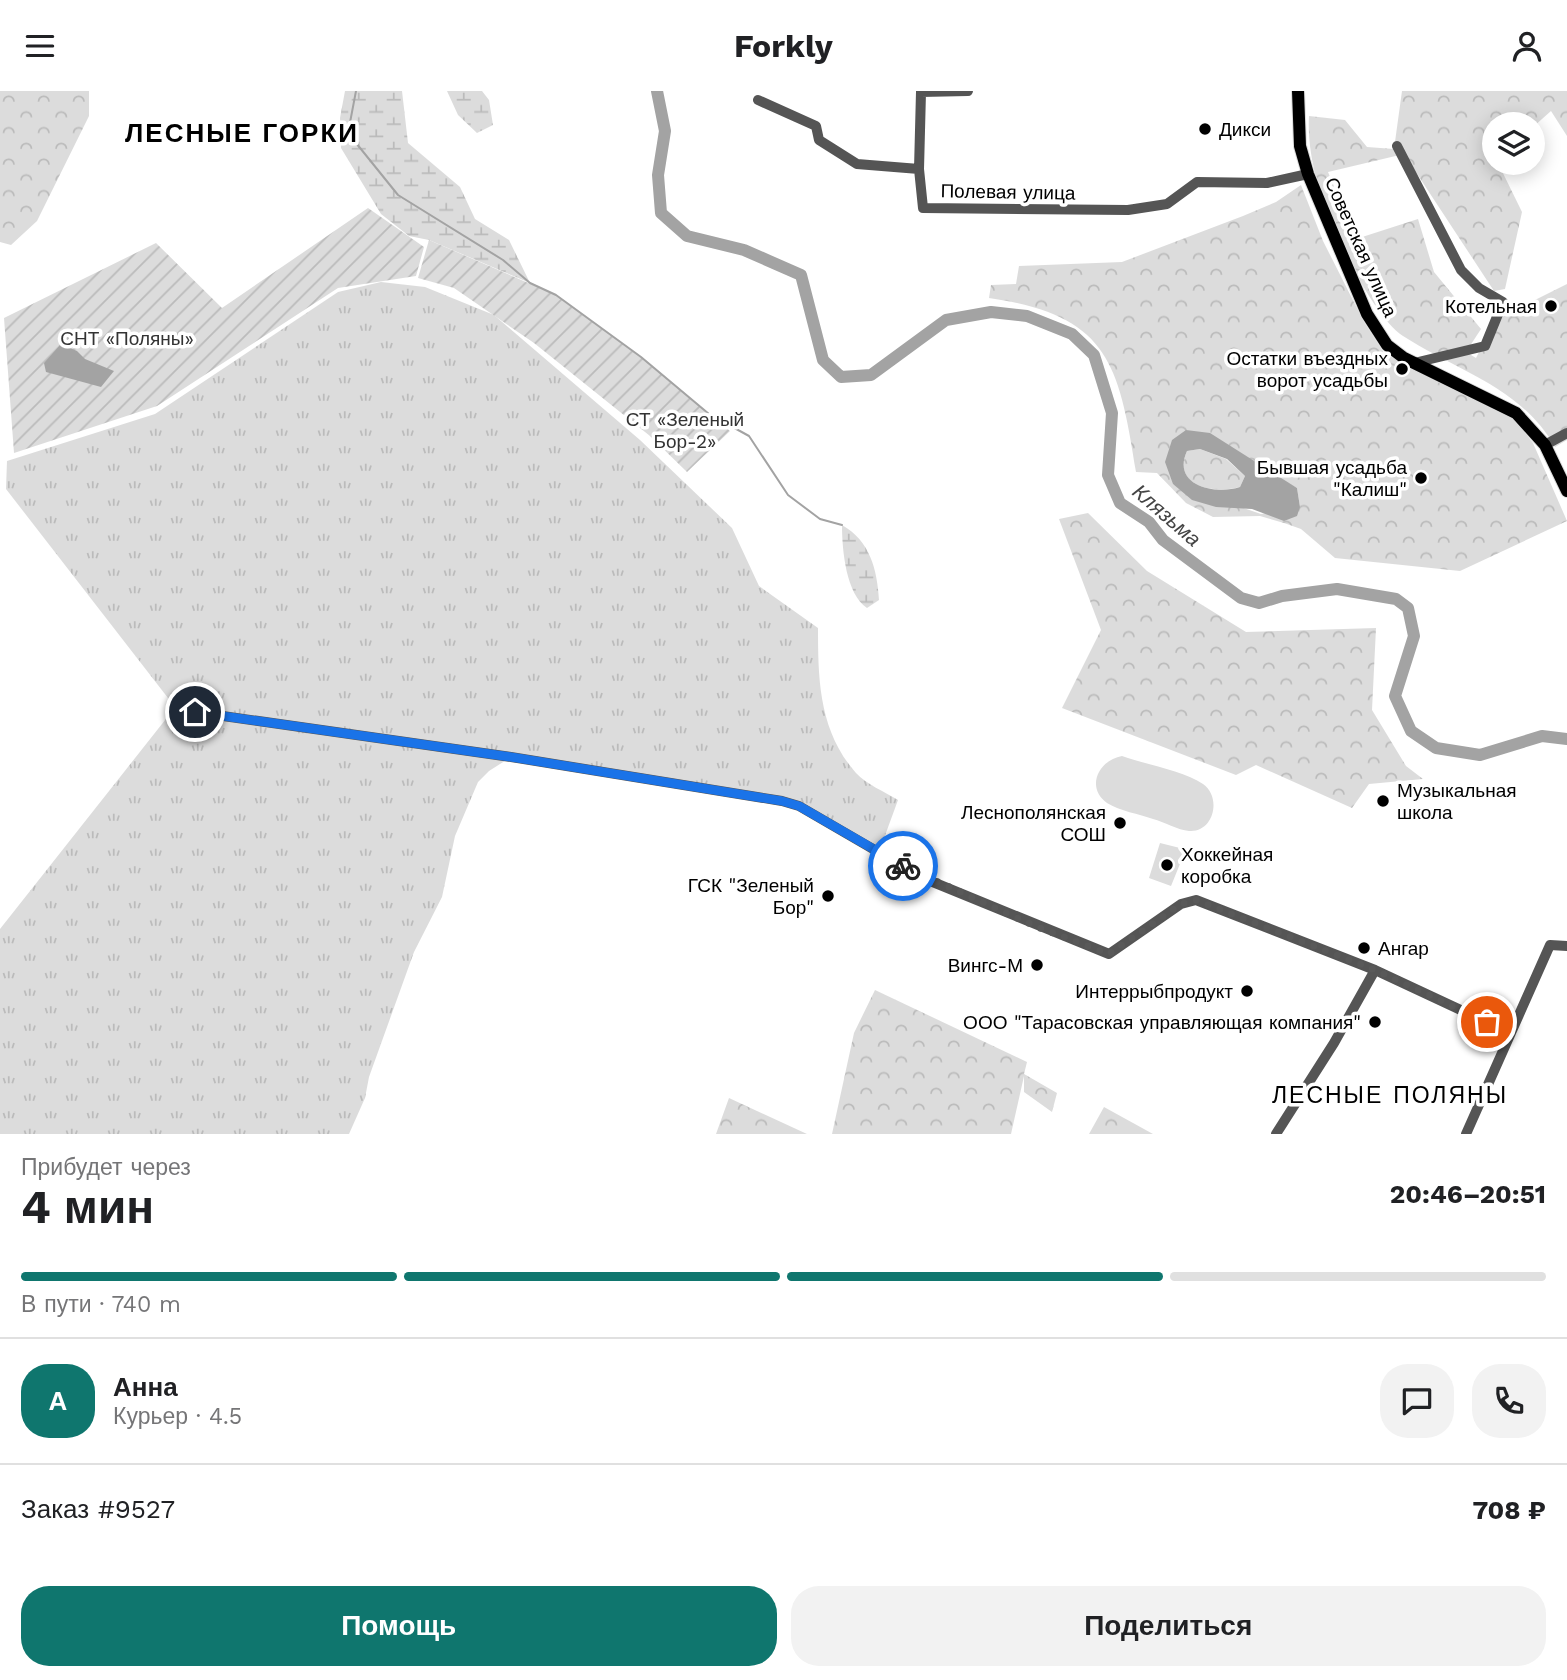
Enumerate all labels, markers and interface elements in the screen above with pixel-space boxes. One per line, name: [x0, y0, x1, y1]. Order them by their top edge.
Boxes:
icon: menu: [21, 27, 59, 65]
text: Forkly: [734, 27, 833, 65]
icon: person: [1508, 27, 1546, 65]
map controls: [1482, 112, 1545, 175]
button: layers: [1482, 112, 1545, 175]
district label: ЛЕСНЫЕ ГОРКИ: [125, 118, 359, 148]
place label: Дикси: [1219, 118, 1271, 141]
marker: Дикси: [1197, 121, 1213, 137]
street label: Советская улица: [1320, 174, 1402, 321]
street label: Полевая улица: [940, 179, 1076, 205]
place label: Котельная: [1445, 295, 1537, 318]
marker: Котельная: [1543, 298, 1559, 314]
park label: СНТ «Поляны»: [60, 327, 194, 350]
place label: Остатки въездных ворот усадьбы: [1226, 347, 1388, 392]
marker: Остатки въездных ворот усадьбы: [1394, 361, 1410, 377]
park label: СТ «Зеленый Бор-2»: [626, 408, 744, 453]
place label: Бывшая усадьба "Калиш": [1257, 456, 1407, 501]
marker: Бывшая усадьба "Калиш": [1413, 470, 1429, 486]
water label: Клязьма: [1128, 479, 1206, 551]
pin: [165, 682, 225, 742]
icon: home: [176, 693, 214, 731]
place label: Музыкальная школа: [1397, 779, 1517, 824]
marker: Музыкальная школа: [1375, 793, 1391, 809]
place label: Леснополянская СОШ: [961, 801, 1106, 846]
marker: Леснополянская СОШ: [1112, 815, 1128, 831]
courier: [868, 831, 938, 901]
place label: Хоккейная коробка: [1181, 843, 1273, 888]
icon: bike: [884, 847, 922, 885]
marker: Хоккейная коробка: [1159, 857, 1175, 873]
place label: ГСК "Зеленый Бор": [688, 874, 814, 919]
marker: ГСК "Зеленый Бор": [820, 888, 836, 904]
place label: Ангар: [1378, 937, 1429, 960]
marker: Ангар: [1356, 940, 1372, 956]
place label: Вингс-М: [948, 954, 1023, 977]
marker: Вингс-М: [1029, 957, 1045, 973]
place label: Интеррыбпродукт: [1075, 980, 1233, 1003]
marker: Интеррыбпродукт: [1239, 983, 1255, 999]
pin: [1457, 992, 1517, 1052]
icon: bag: [1468, 1003, 1506, 1041]
place label: ООО "Тарасовская управляющая компания": [963, 1011, 1361, 1034]
marker: ООО "Тарасовская управляющая компания": [1367, 1014, 1383, 1030]
district label: ЛЕСНЫЕ ПОЛЯНЫ: [1272, 1082, 1508, 1109]
text: Прибудет через: [21, 1154, 191, 1181]
text: 20:46–20:51: [1390, 1179, 1546, 1209]
text: 4 мин: [21, 1180, 154, 1234]
text: В пути · 740 m: [21, 1291, 181, 1318]
button: chat: [1380, 1364, 1454, 1438]
button: phone: [1472, 1364, 1546, 1438]
text: Анна: [113, 1372, 178, 1402]
text: А: [49, 1386, 67, 1416]
text: Курьер · 4.5: [113, 1403, 242, 1430]
text: Заказ #9527: [21, 1494, 175, 1524]
text: 708 ₽: [1472, 1495, 1546, 1525]
button: Помощь: [21, 1586, 777, 1666]
button: Поделиться: [791, 1586, 1546, 1666]

